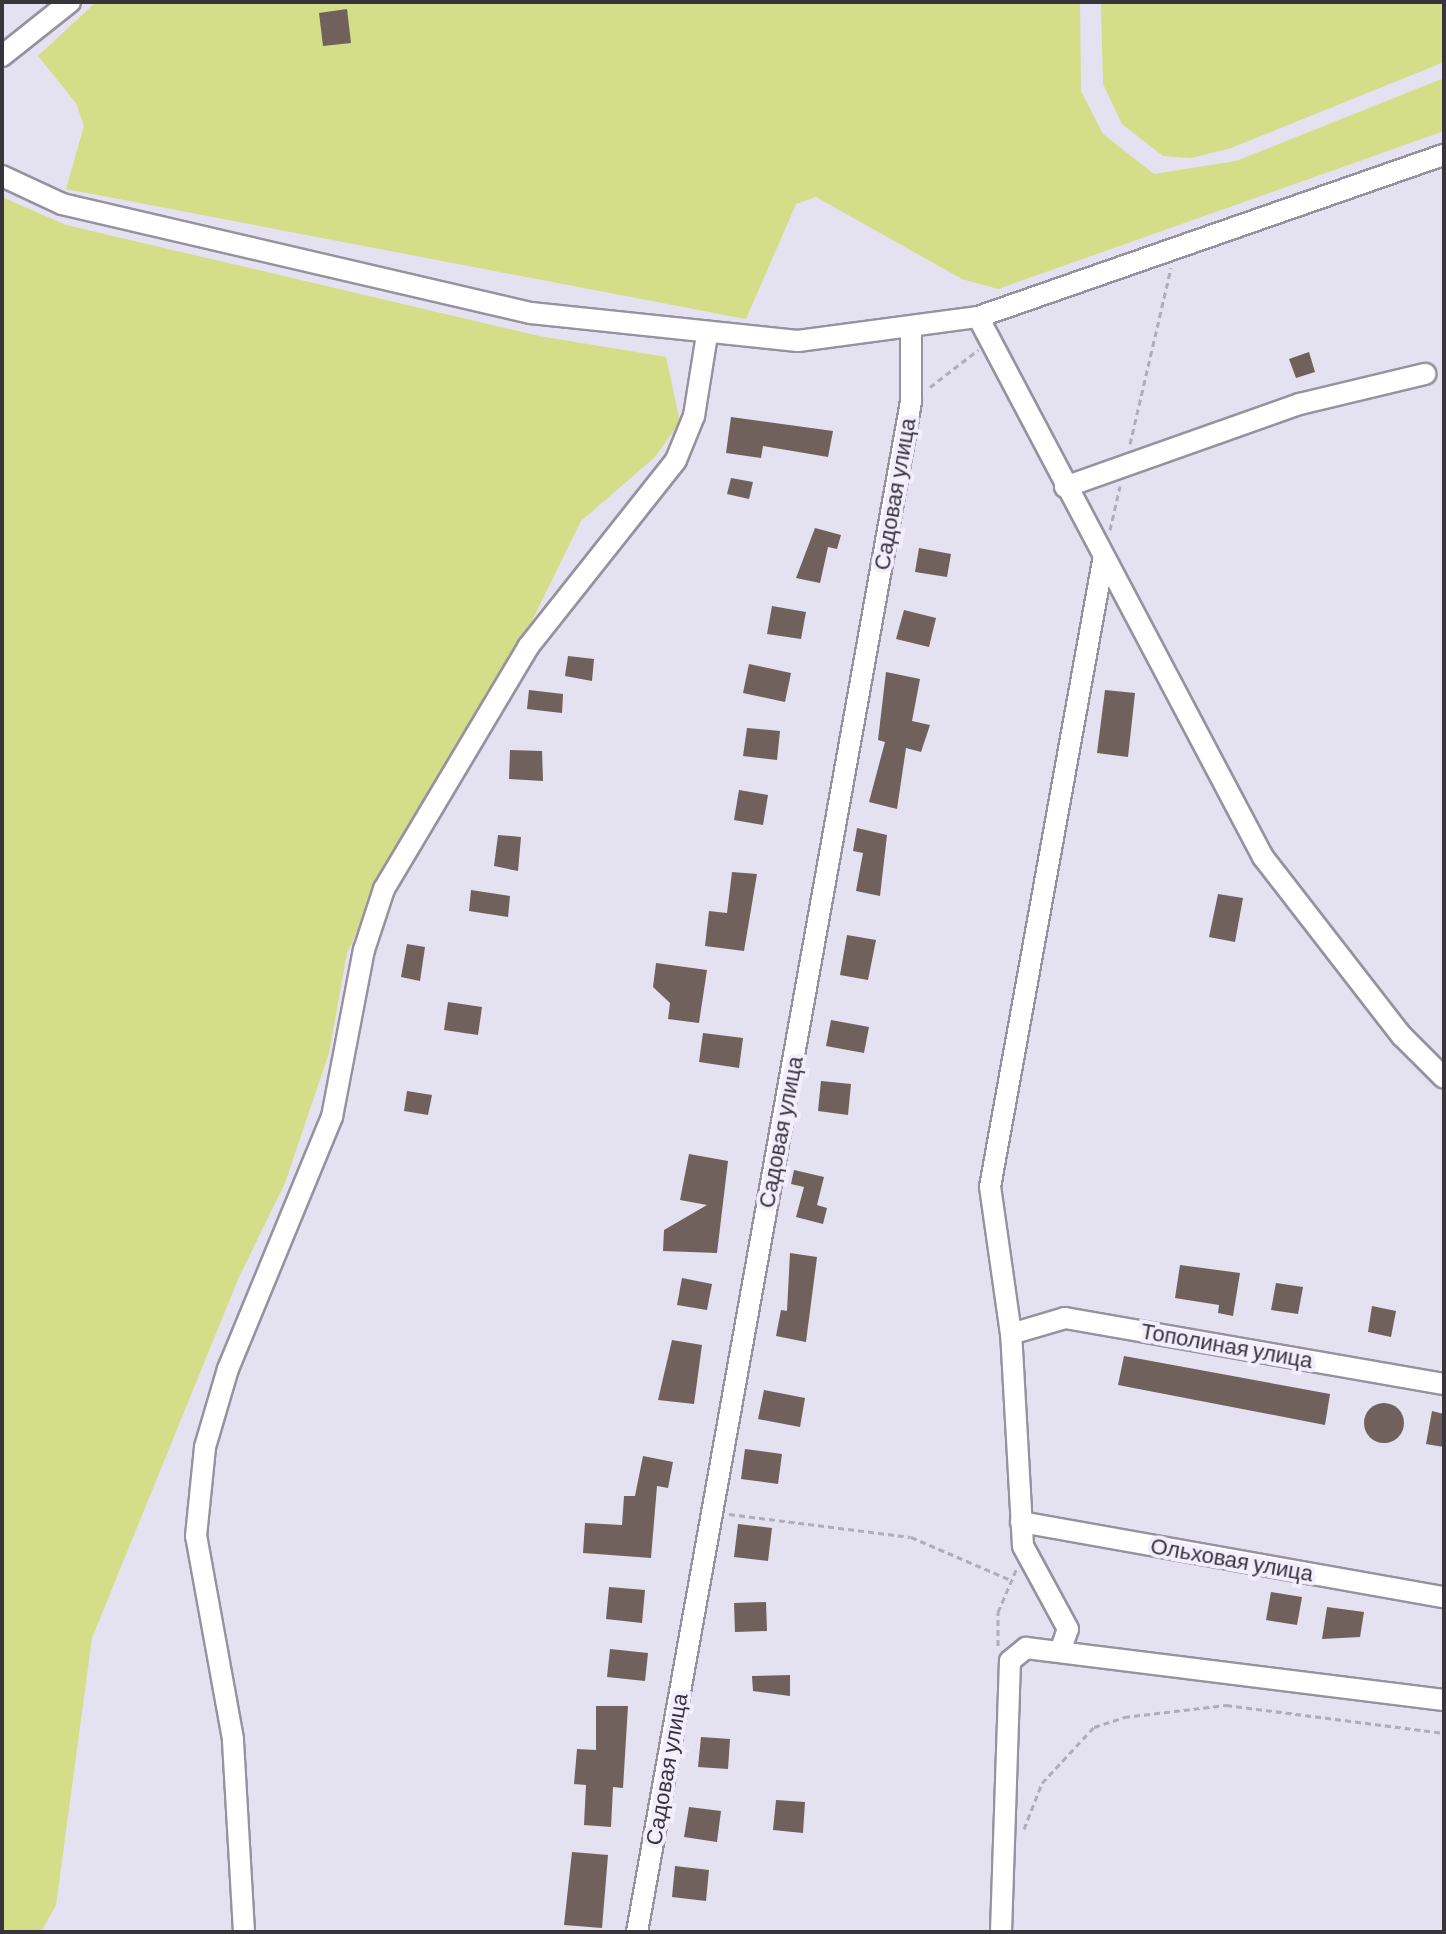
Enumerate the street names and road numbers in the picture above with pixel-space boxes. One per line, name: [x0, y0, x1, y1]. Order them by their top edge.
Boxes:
street label: Садовая улица: [868, 416, 920, 572]
street label: Садовая улица: [752, 1054, 808, 1210]
street label: Тополиная улица: [1139, 1317, 1315, 1373]
street label: Ольховая улица: [1149, 1532, 1315, 1586]
street label: Садовая улица: [640, 1691, 692, 1847]

